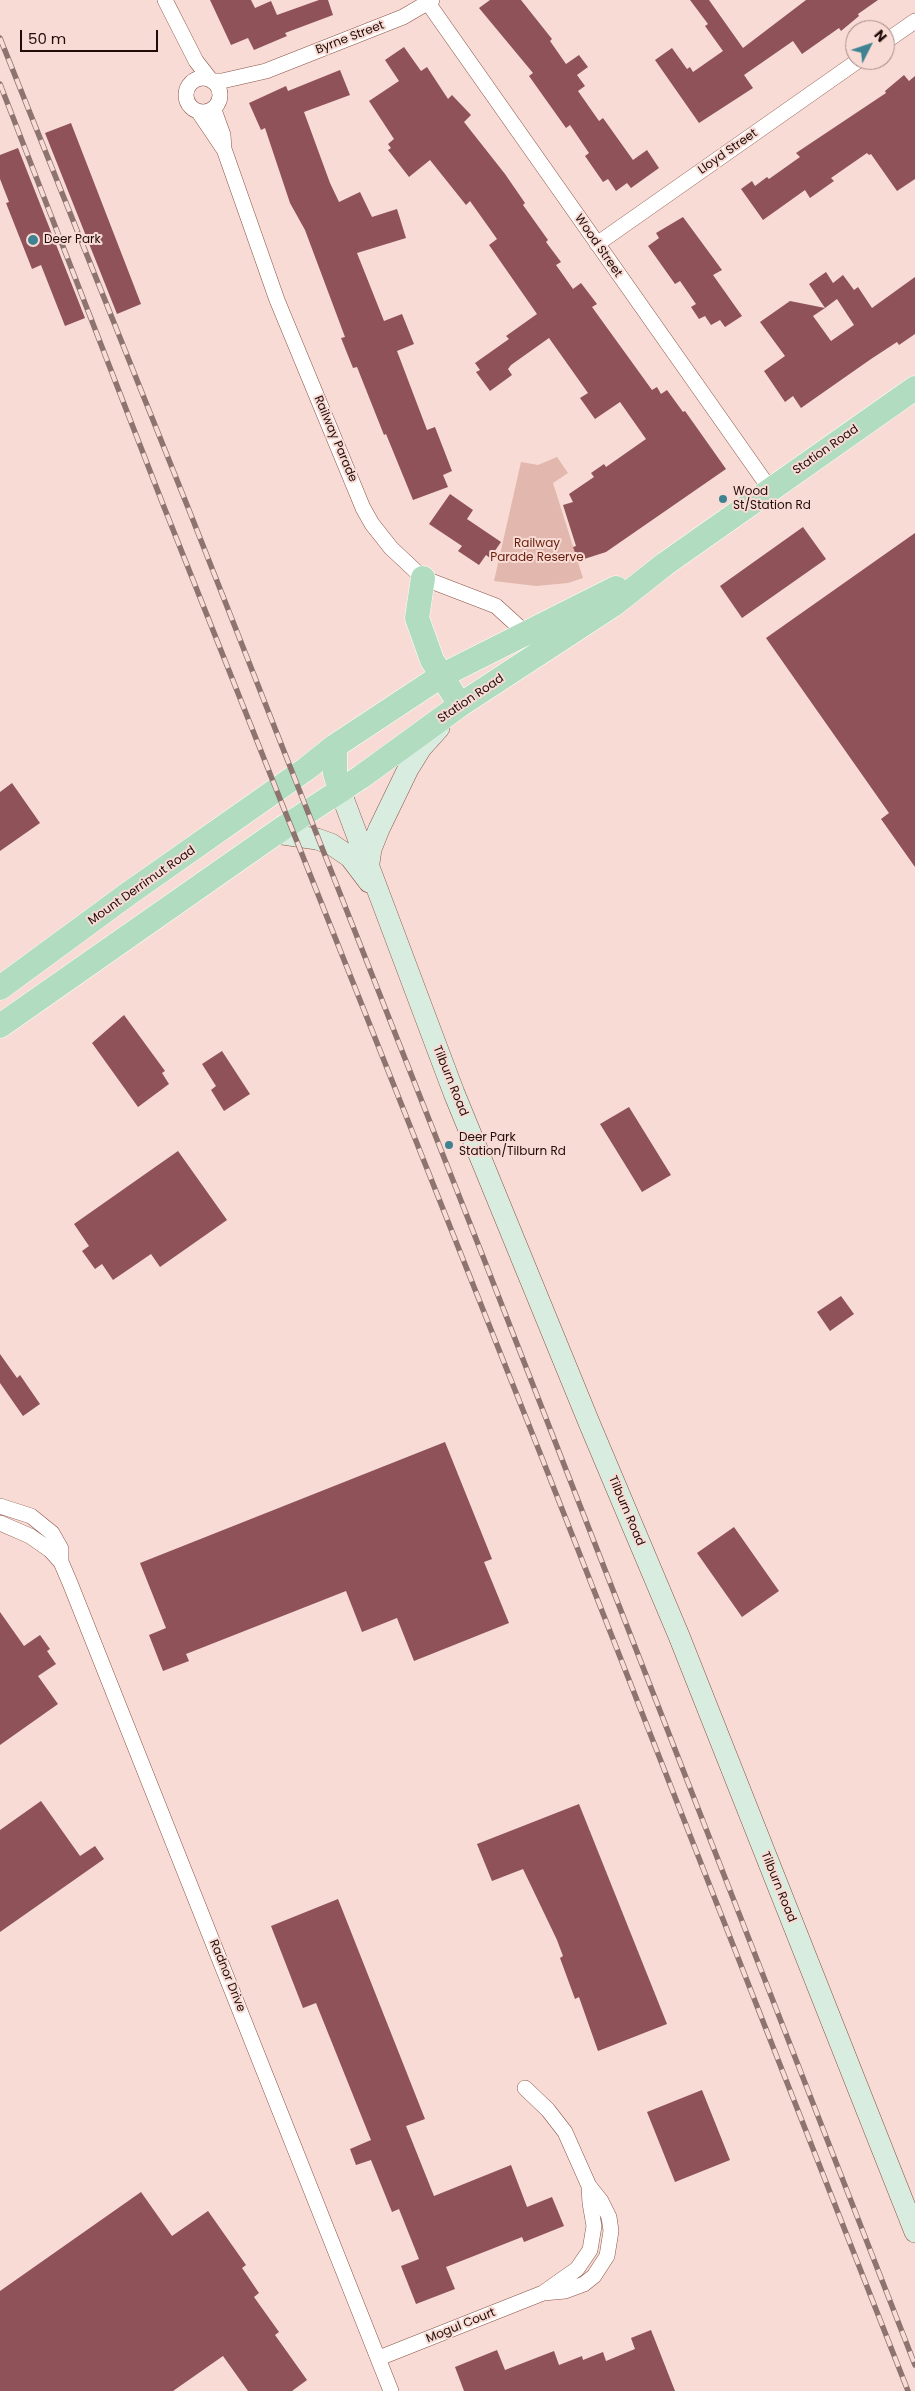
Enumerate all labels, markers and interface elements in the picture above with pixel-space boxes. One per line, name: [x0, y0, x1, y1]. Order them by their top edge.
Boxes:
street label: Byrne Street: [314, 18, 386, 58]
scale bar: [22, 20, 160, 52]
north arrow: [845, 20, 895, 70]
text: N: [870, 25, 892, 46]
text: 50 m: [28, 28, 66, 49]
street label: Lloyd Street: [696, 126, 760, 178]
street label: Wood Street: [571, 212, 625, 280]
marker: Deer Park: [26, 233, 40, 247]
place label: Deer Park: [44, 233, 101, 247]
street label: Railway Parade: [310, 394, 360, 484]
street label: Station Road: [790, 422, 862, 478]
place label: Wood St/Station Rd: [733, 485, 811, 513]
marker: Wood St/Station Rd: [717, 493, 729, 505]
park label: Railway Parade Reserve: [490, 537, 584, 565]
street label: Station Road: [435, 672, 507, 726]
street label: Mount Derrimut Road: [86, 844, 198, 928]
street label: Tilburn Road: [429, 1044, 471, 1118]
place label: Deer Park Station/Tilburn Rd: [459, 1131, 566, 1159]
marker: Deer Park Station/Tilburn Rd: [443, 1139, 455, 1151]
street label: Tilburn Road: [605, 1474, 647, 1548]
street label: Tilburn Road: [757, 1850, 799, 1924]
street label: Radnor Drive: [206, 1938, 248, 2014]
street label: Mogul Court: [424, 2306, 498, 2346]

